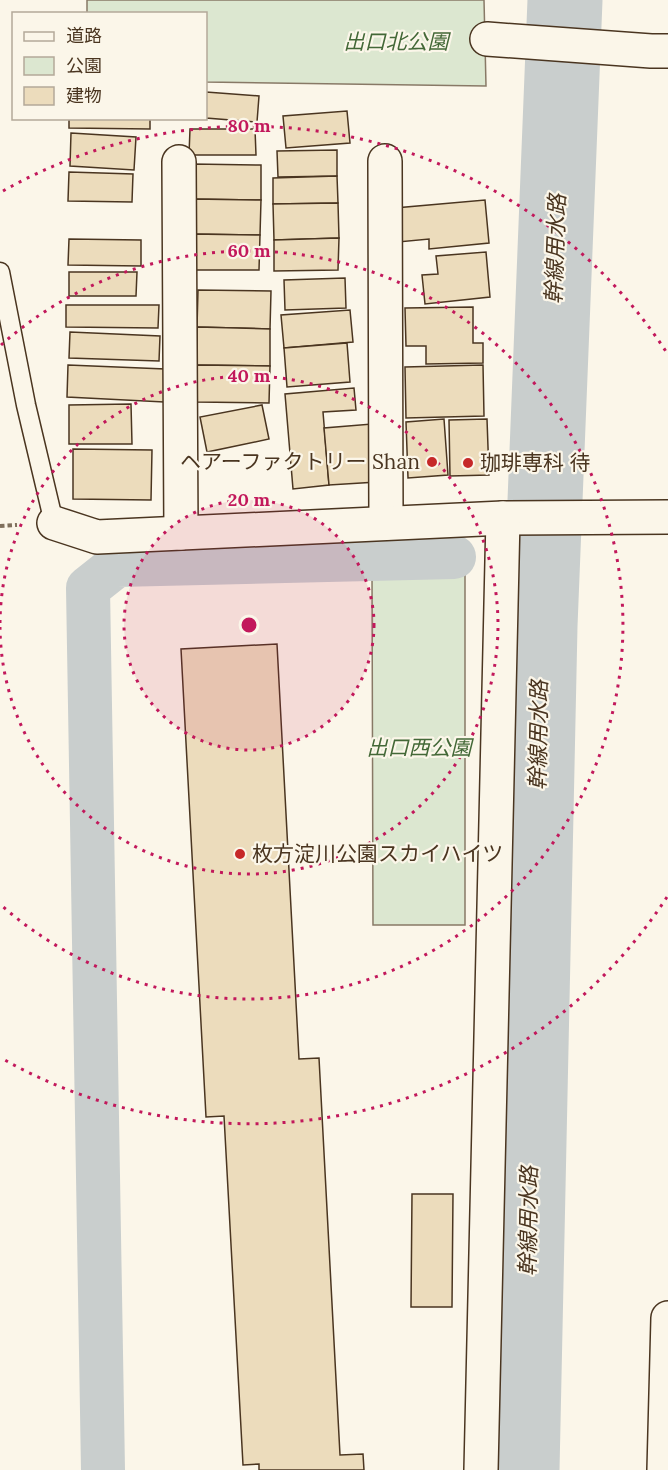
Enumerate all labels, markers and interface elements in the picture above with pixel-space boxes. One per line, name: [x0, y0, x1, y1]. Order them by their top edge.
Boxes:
legend: [12, 12, 207, 120]
text: 道路: [66, 24, 102, 47]
park label: 出口北公園: [344, 28, 451, 55]
text: 公園: [66, 54, 102, 77]
text: 建物: [66, 84, 102, 107]
text: 80 m: [227, 114, 271, 137]
water label: 幹線用水路: [539, 192, 571, 304]
text: 60 m: [227, 239, 271, 262]
text: 40 m: [228, 364, 271, 387]
place label: ヘアーファクトリー Shan: [180, 448, 420, 475]
place label: 珈琲専科 待: [480, 449, 591, 476]
marker: ヘアーファクトリー Shan: [425, 455, 439, 469]
marker: 珈琲専科 待: [461, 456, 475, 470]
text: 20 m: [228, 488, 271, 511]
centre of rings: [239, 615, 259, 635]
water label: 幹線用水路: [523, 678, 553, 790]
park label: 出口西公園: [367, 734, 474, 761]
place label: 枚方淀川公園スカイハイツ: [252, 840, 503, 867]
marker: 枚方淀川公園スカイハイツ: [233, 847, 247, 861]
water label: 幹線用水路: [513, 1164, 543, 1276]

